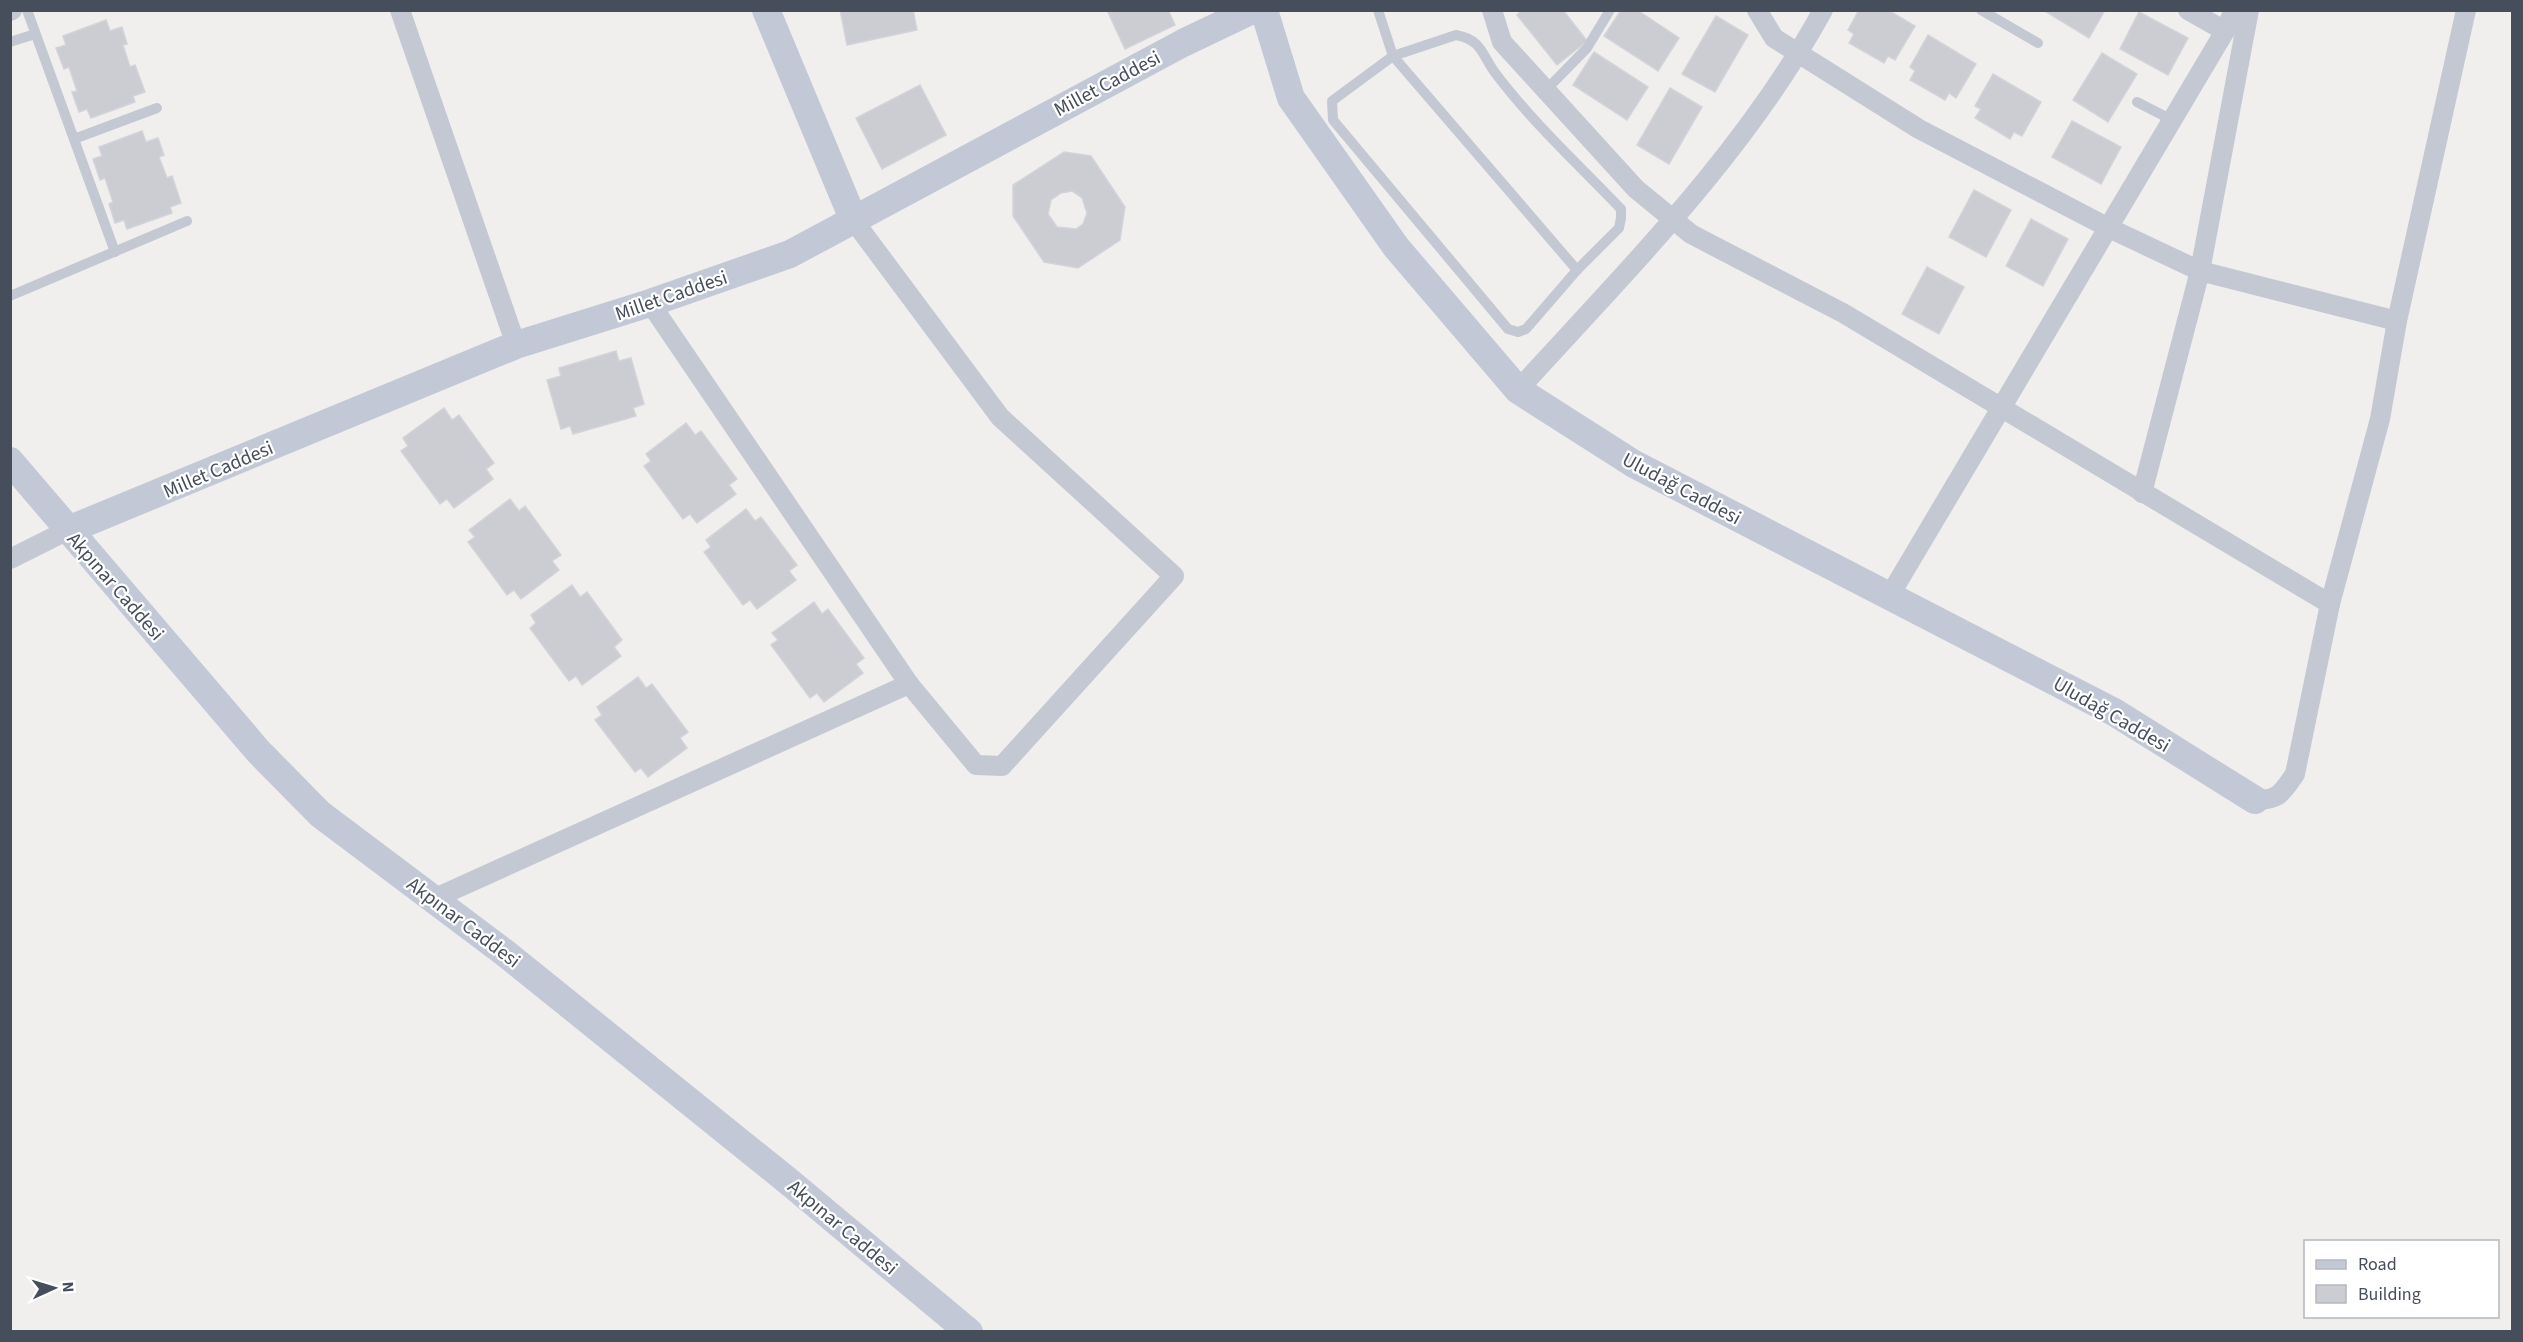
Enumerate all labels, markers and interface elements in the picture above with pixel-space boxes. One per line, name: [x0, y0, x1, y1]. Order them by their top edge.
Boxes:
street label: Millet Caddesi: [1049, 44, 1166, 124]
street label: Millet Caddesi: [611, 264, 731, 328]
street label: Millet Caddesi: [159, 434, 278, 506]
street label: Uludağ Caddesi: [1617, 446, 1746, 532]
street label: Akpınar Caddesi: [60, 526, 170, 647]
street label: Uludağ Caddesi: [2048, 670, 2175, 760]
street label: Akpınar Caddesi: [401, 871, 526, 975]
street label: Akpınar Caddesi: [781, 1173, 903, 1282]
legend: [2304, 1240, 2499, 1318]
text: Road: [2358, 1252, 2397, 1277]
north arrow: [24, 1258, 84, 1318]
text: N: [57, 1281, 79, 1293]
text: Building: [2358, 1282, 2421, 1307]

